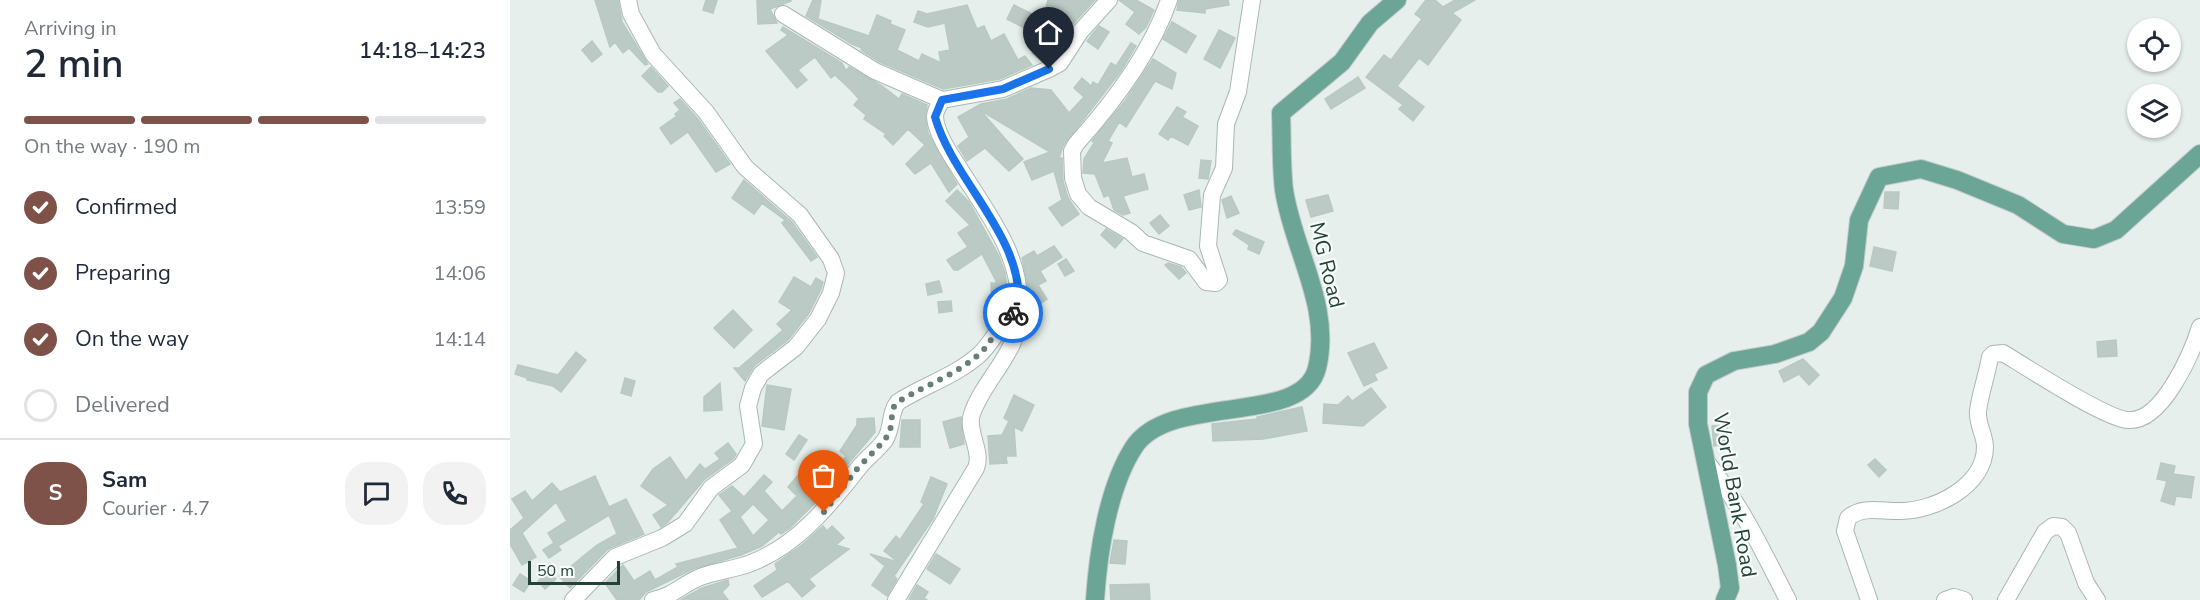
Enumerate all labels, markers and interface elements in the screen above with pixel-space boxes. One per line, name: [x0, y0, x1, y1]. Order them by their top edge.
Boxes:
pin: [1023, 7, 1074, 69]
text: Arriving in: [24, 15, 117, 42]
icon: home: [1032, 16, 1065, 49]
map controls: [2127, 18, 2181, 138]
button: locate: [2127, 18, 2181, 72]
text: 14:18–14:23: [359, 36, 486, 66]
text: 2 min: [24, 38, 123, 91]
button: layers: [2127, 84, 2181, 138]
text: On the way · 190 m: [24, 133, 200, 160]
icon: check: [24, 191, 57, 224]
text: Confirmed: [75, 192, 177, 222]
text: 13:59: [433, 194, 486, 221]
street label: MG Road: [1303, 219, 1351, 311]
icon: check: [24, 257, 57, 290]
text: Preparing: [75, 258, 171, 288]
text: 14:06: [433, 260, 486, 287]
courier: [983, 283, 1043, 343]
icon: bike: [997, 297, 1030, 330]
icon: check: [24, 323, 57, 356]
text: On the way: [75, 324, 189, 354]
text: 14:14: [433, 326, 486, 353]
text: Delivered: [75, 390, 170, 420]
street label: World Bank Road: [1707, 410, 1763, 580]
pin: [798, 450, 849, 512]
icon: bag: [807, 459, 840, 492]
button: chat: [345, 462, 408, 525]
button: phone: [423, 462, 486, 525]
text: Sam: [102, 465, 147, 495]
text: S: [49, 478, 62, 508]
text: Courier · 4.7: [102, 495, 210, 522]
scale bar: [528, 558, 620, 586]
text: 50 m: [537, 560, 574, 582]

